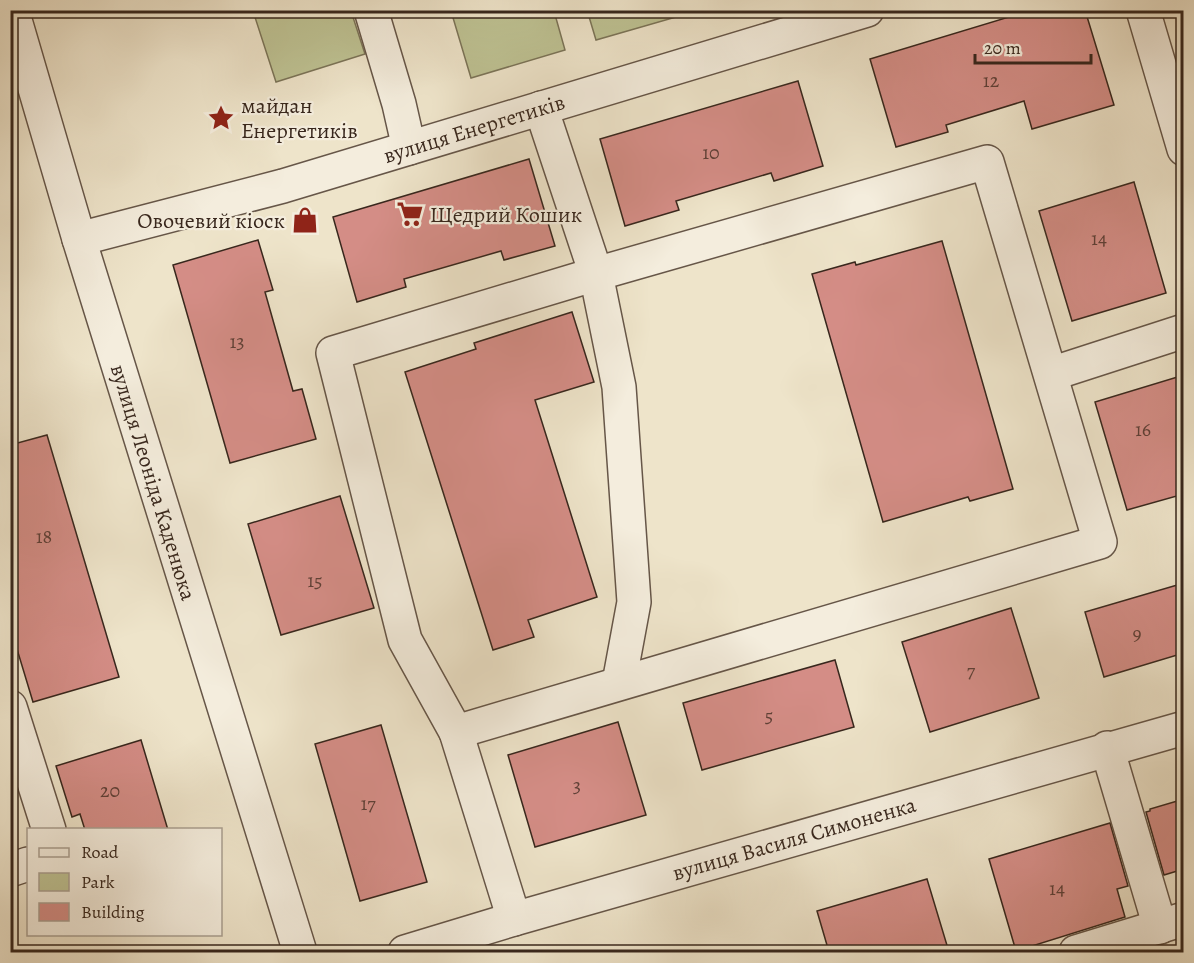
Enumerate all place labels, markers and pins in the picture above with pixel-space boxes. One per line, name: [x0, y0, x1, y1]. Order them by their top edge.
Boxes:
place label: майдан Енергетиків: [241, 91, 358, 146]
place icon: майдан Енергетиків: [206, 103, 236, 133]
supermarket icon: Щедрий Кошик: [395, 199, 425, 229]
place label: Щедрий Кошик: [430, 200, 582, 230]
shop icon: Овочевий кіоск: [290, 205, 320, 235]
place label: Овочевий кіоск: [137, 206, 285, 236]

